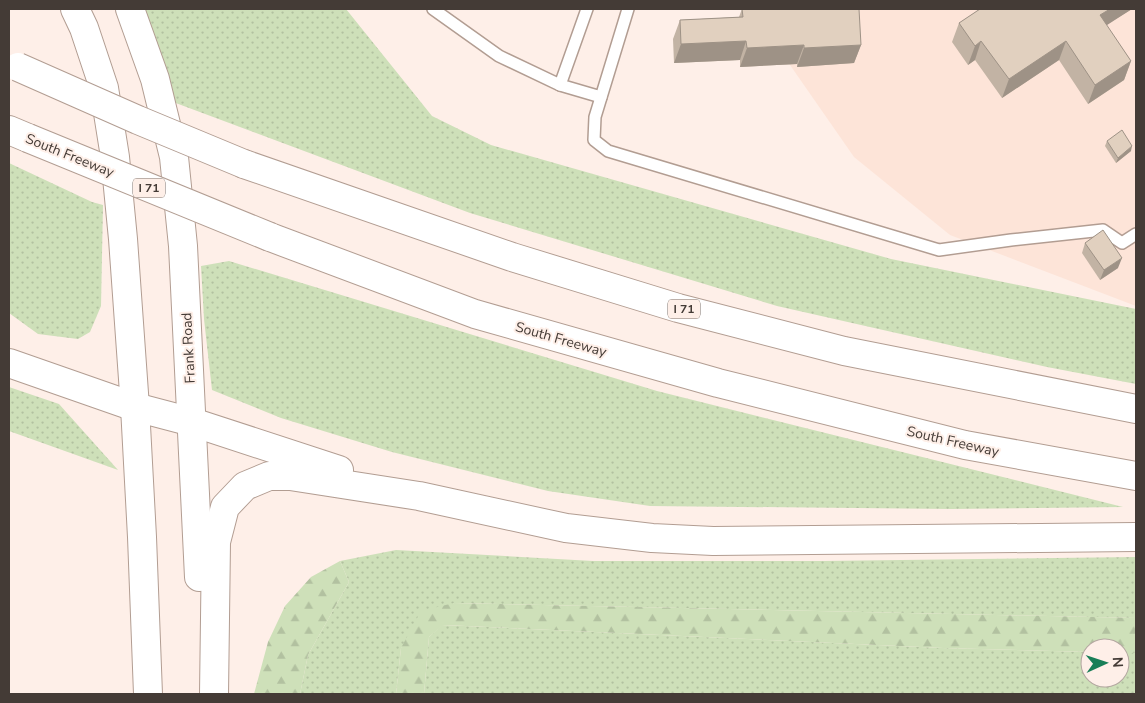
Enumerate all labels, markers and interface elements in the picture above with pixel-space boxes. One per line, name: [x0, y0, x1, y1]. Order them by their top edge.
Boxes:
street label: South Freeway: [23, 129, 118, 182]
road number: I 71: [133, 178, 165, 198]
road number: I 71: [668, 300, 700, 318]
street label: Frank Road: [177, 312, 200, 384]
street label: South Freeway: [513, 317, 609, 362]
street label: South Freeway: [905, 422, 1002, 462]
north arrow: [1080, 638, 1130, 688]
text: N: [1108, 657, 1127, 668]

